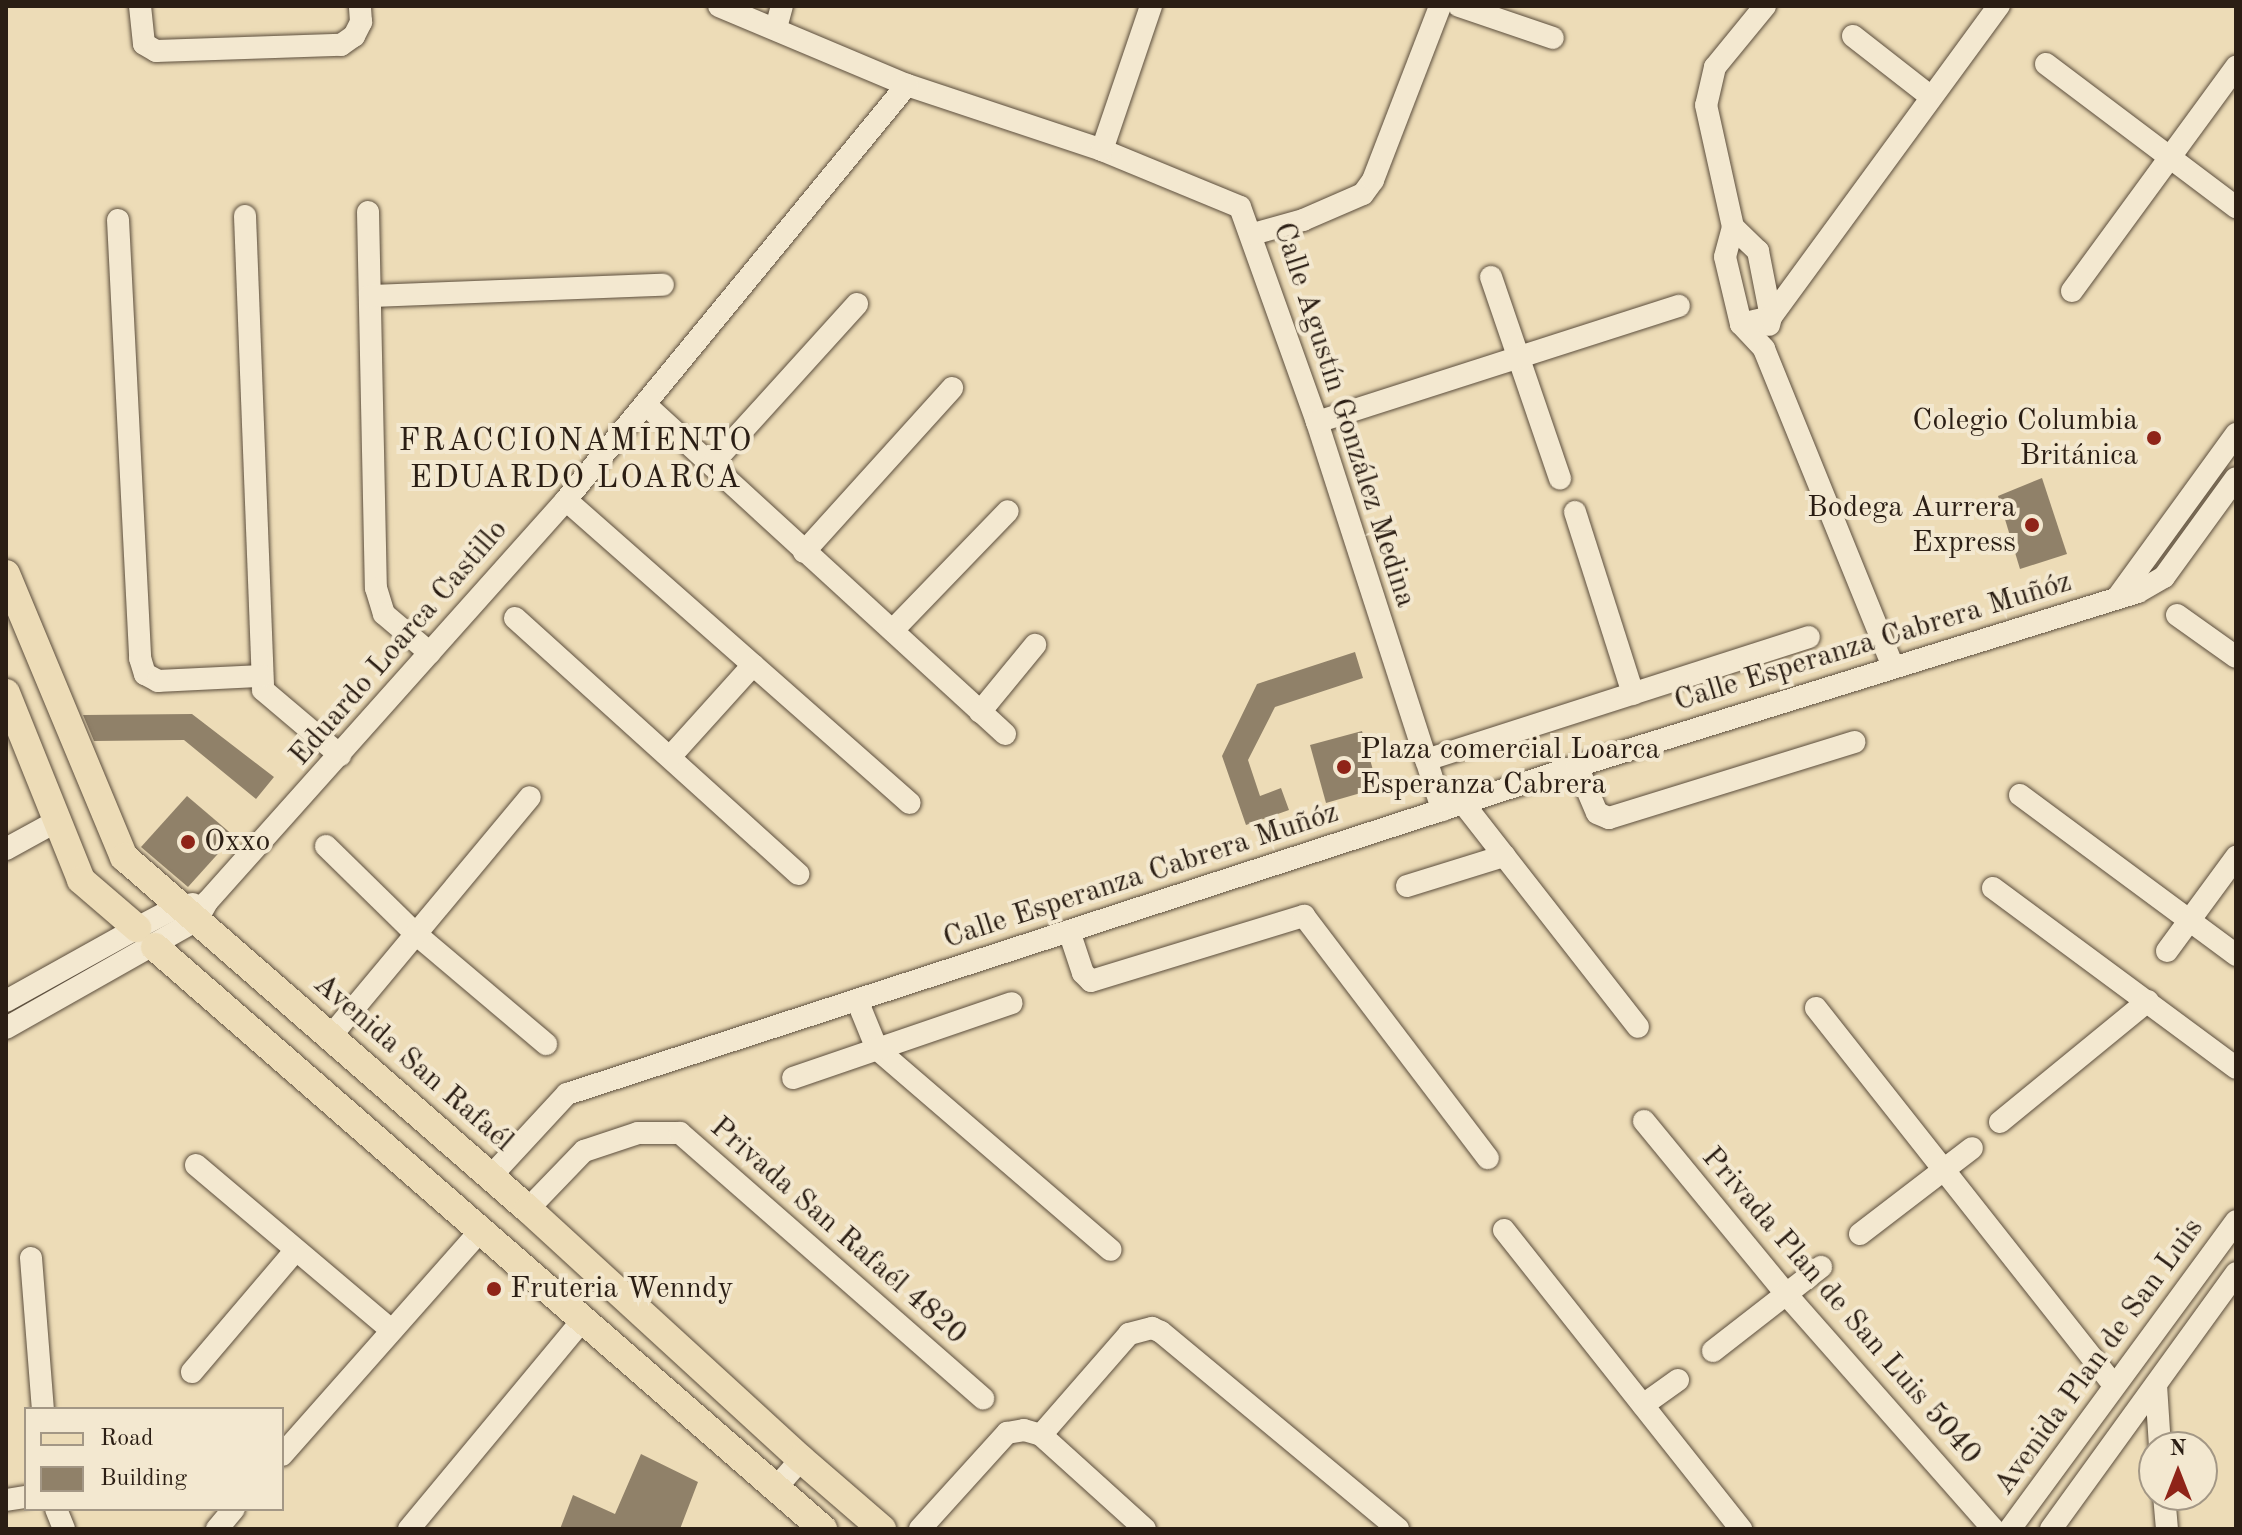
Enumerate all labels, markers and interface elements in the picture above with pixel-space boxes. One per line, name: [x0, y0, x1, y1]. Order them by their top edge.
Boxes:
street label: Calle Agustín González Medina: [1265, 218, 1423, 612]
place label: Colegio Columbia Británica: [1912, 403, 2138, 474]
district label: FRACCIONAMIENTO EDUARDO LOARCA: [399, 424, 753, 499]
marker: Colegio Columbia Británica: [2145, 429, 2163, 447]
place label: Bodega Aurrera Express: [1807, 490, 2016, 560]
street label: Eduardo Loarca Castillo: [282, 513, 516, 773]
marker: Bodega Aurrera Express: [2023, 516, 2041, 534]
street label: Calle Esperanza Cabrera Muñóz: [1670, 564, 2076, 720]
place label: Plaza comercial Loarca Esperanza Cabrera: [1360, 732, 1660, 802]
marker: Plaza comercial Loarca Esperanza Cabrera: [1335, 758, 1353, 776]
street label: Calle Esperanza Cabrera Muñóz: [939, 795, 1343, 957]
place label: Oxxo: [204, 824, 270, 860]
marker: Oxxo: [179, 833, 197, 851]
street label: Avenida San Rafaél: [306, 966, 520, 1160]
street label: Privada San Rafaél 4820: [702, 1110, 974, 1352]
street label: Privada Plan de San Luis 5040: [1693, 1140, 1989, 1472]
street label: Avenida Plan de San Luis: [1986, 1212, 2212, 1502]
place label: Fruteria Wenndy: [510, 1271, 733, 1307]
marker: Fruteria Wenndy: [485, 1280, 503, 1298]
legend: [24, 1407, 284, 1511]
text: Road: [100, 1427, 153, 1451]
north arrow: [2138, 1431, 2218, 1511]
text: N: [2170, 1438, 2186, 1460]
text: Building: [100, 1467, 187, 1491]

